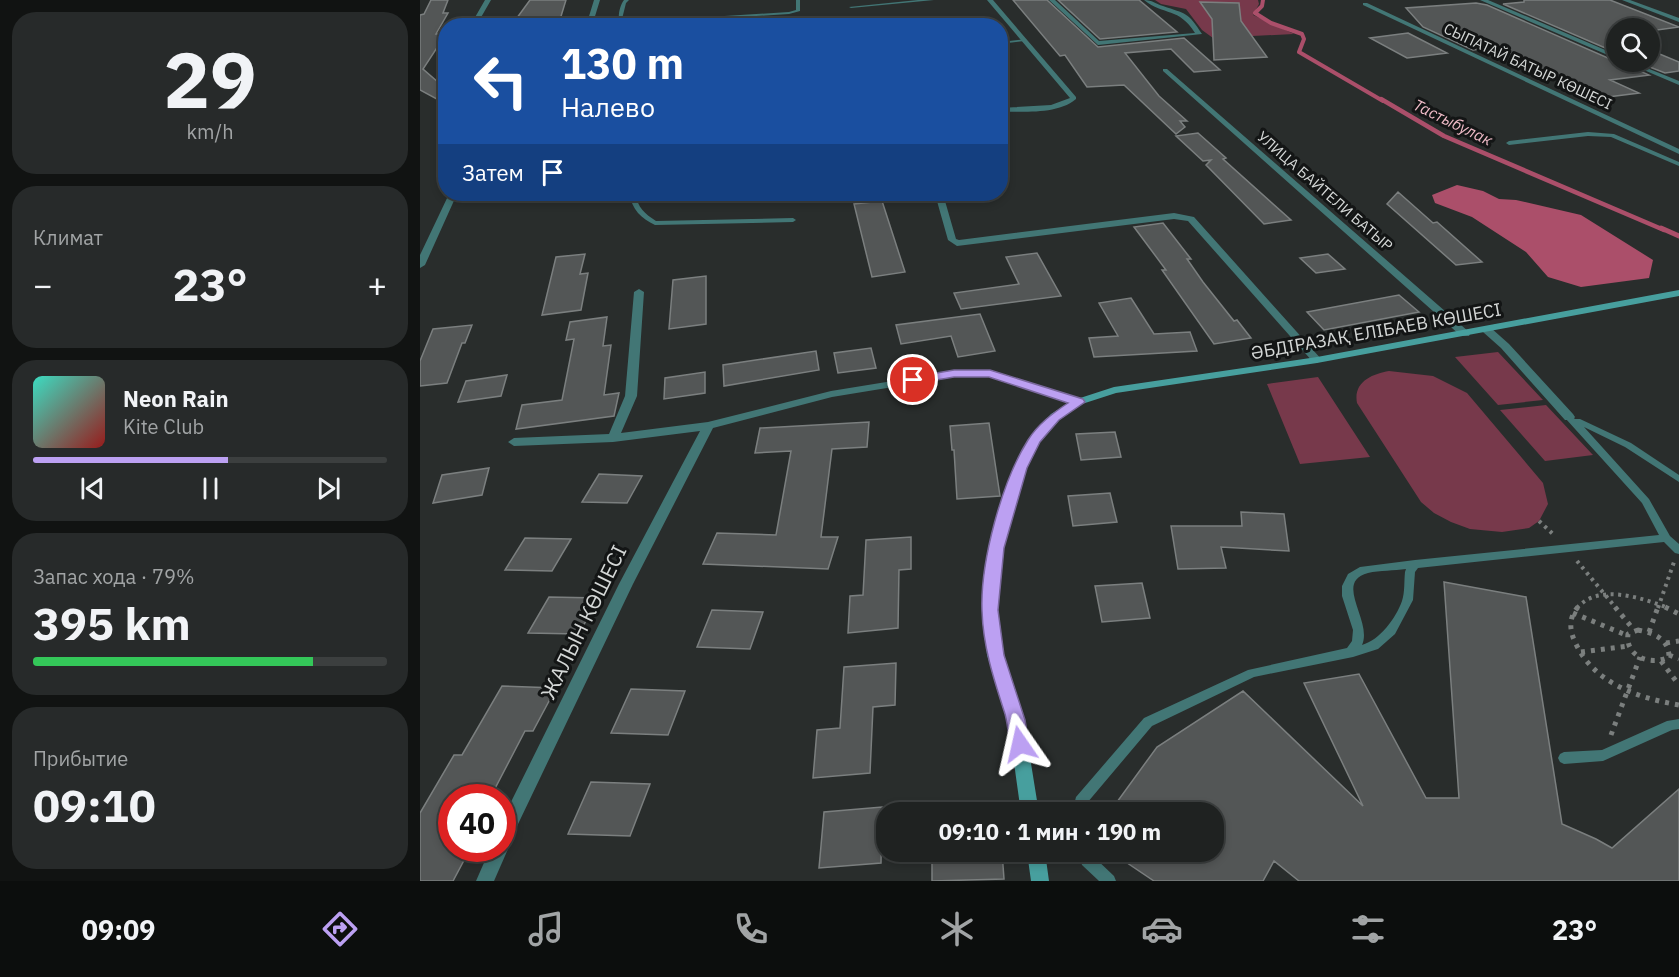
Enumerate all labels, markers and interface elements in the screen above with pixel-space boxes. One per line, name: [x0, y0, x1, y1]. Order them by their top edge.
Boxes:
map controls: [1606, 18, 1660, 72]
button: search: [1606, 18, 1660, 72]
street label: СЫПАТАЙ БАТЫР КӨШЕСІ: [1441, 19, 1615, 113]
text: 29: [163, 28, 257, 129]
text: 130 m: [561, 36, 684, 91]
icon: left: [462, 42, 540, 120]
text: Налево: [561, 89, 655, 124]
water label: Тастыбулак: [1410, 94, 1496, 150]
text: km/h: [186, 118, 234, 145]
street label: УЛИЦА БАЙТЕЛИ БАТЫР: [1253, 127, 1397, 255]
icon: arrive: [536, 156, 569, 189]
text: Затем: [462, 158, 524, 187]
text: Климат: [33, 224, 103, 251]
text: 23°: [172, 255, 248, 313]
text: −: [33, 263, 53, 306]
text: +: [367, 263, 387, 306]
street label: ӘБДІРАЗАҚ ЕЛІБАЕВ КӨШЕСІ: [1249, 298, 1503, 364]
pin: [887, 354, 938, 405]
icon: arrive: [896, 363, 929, 396]
text: Neon Rain: [123, 384, 229, 413]
text: Kite Club: [123, 413, 204, 440]
icon: previous: [76, 472, 109, 505]
icon: pause: [194, 472, 227, 505]
icon: next: [312, 472, 345, 505]
street label: ЖАЛЫН КӨШЕСІ: [533, 540, 633, 704]
text: Запас хода · 79%: [33, 563, 195, 590]
text: 395 km: [33, 594, 191, 652]
position arrow: [988, 712, 1052, 776]
text: Прибытие: [33, 745, 128, 772]
text: 09:10: [33, 776, 156, 834]
speed limit sign: 40: [438, 784, 516, 862]
text: 09:10 · 1 мин · 190 m: [939, 817, 1161, 846]
icon: directions: [319, 908, 361, 950]
icon: music: [525, 908, 567, 950]
icon: phone: [730, 908, 772, 950]
icon: climate: [936, 908, 978, 950]
icon: car: [1141, 908, 1183, 950]
icon: filters: [1347, 908, 1389, 950]
text: 09:09: [82, 912, 155, 947]
text: 23°: [1552, 912, 1597, 947]

